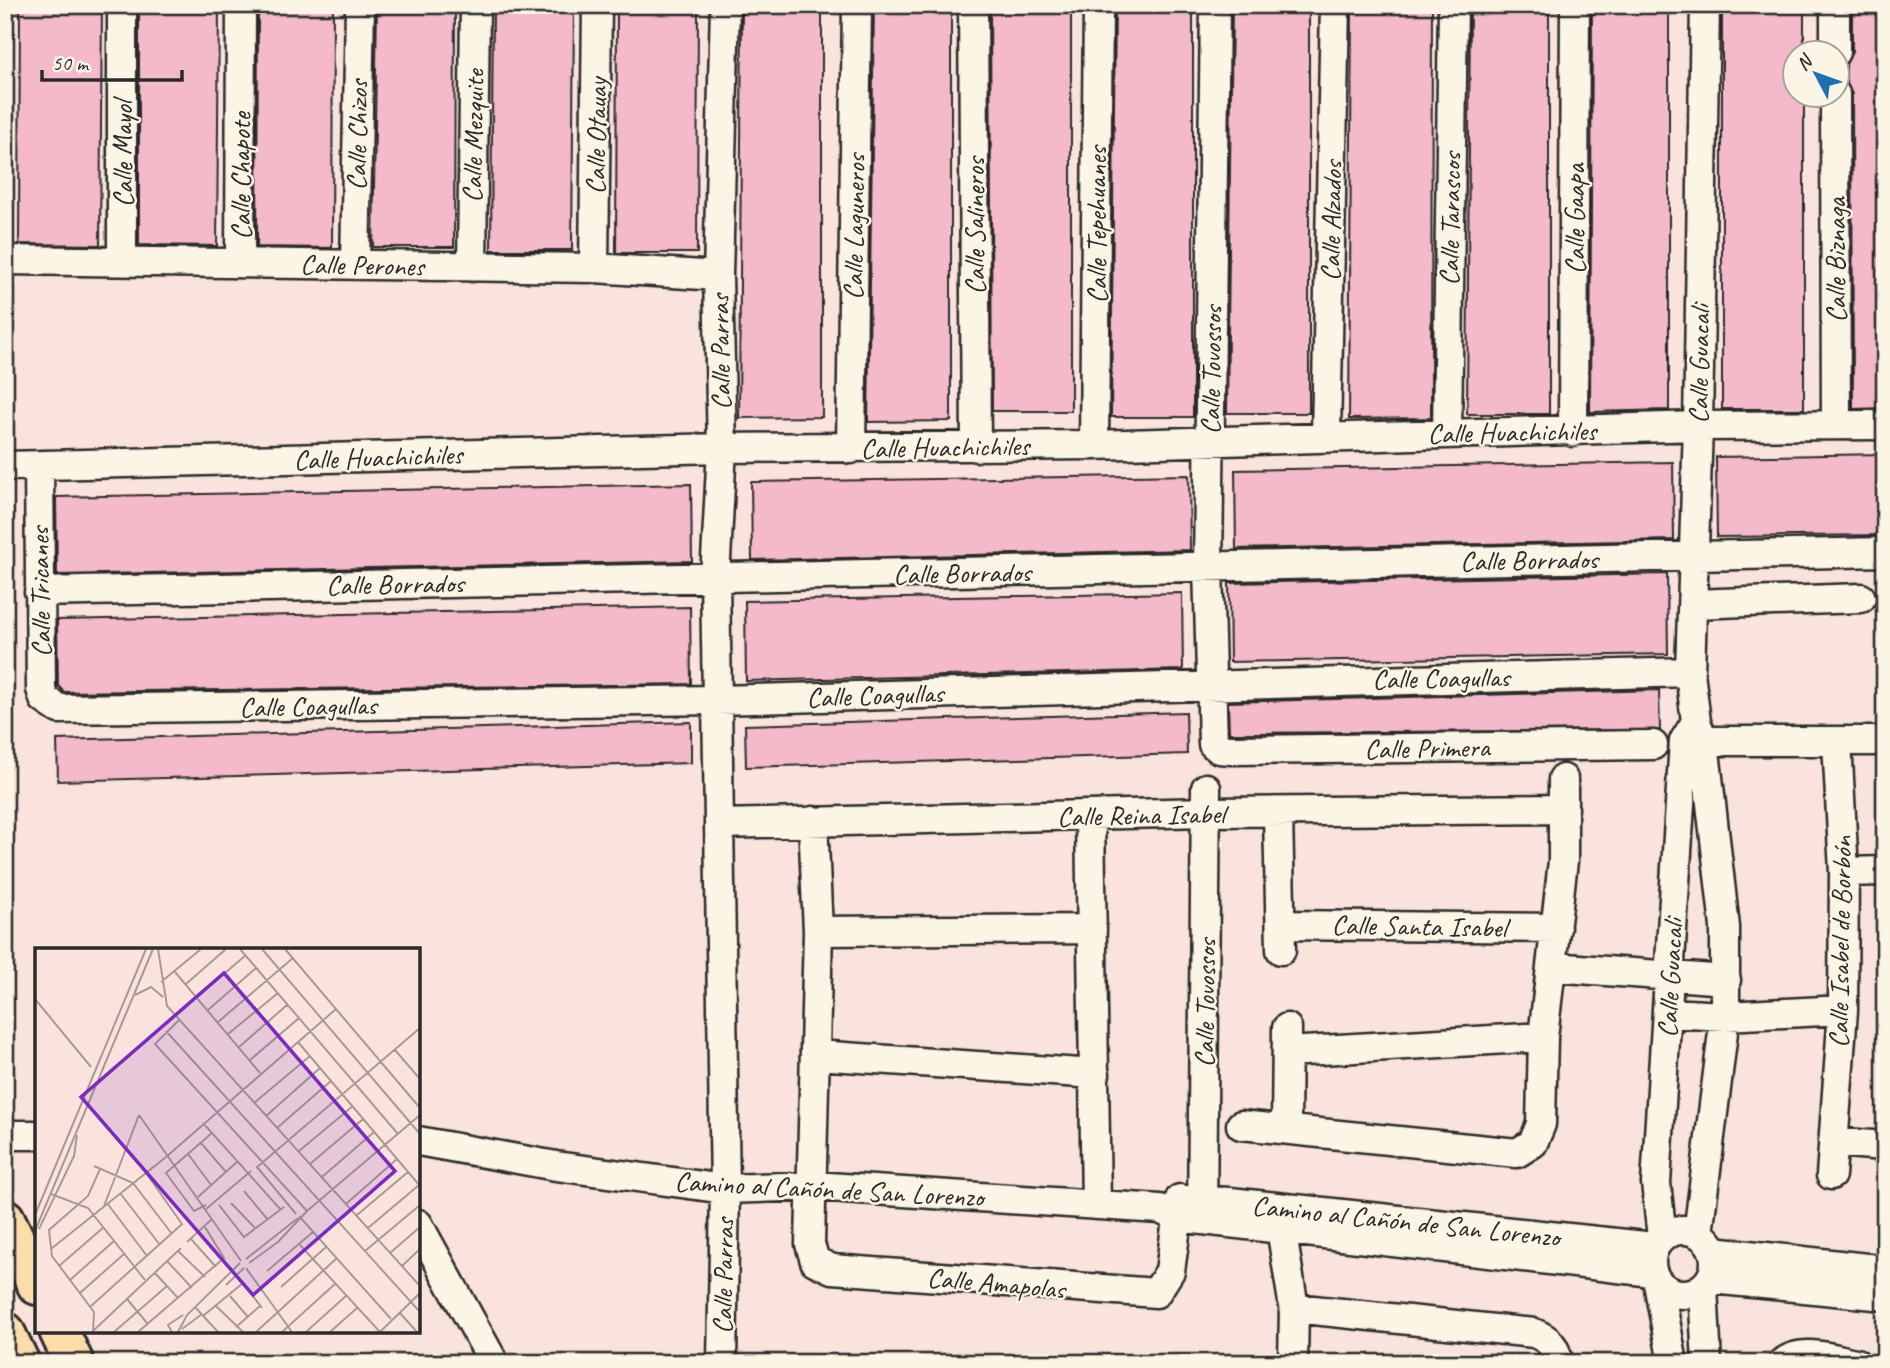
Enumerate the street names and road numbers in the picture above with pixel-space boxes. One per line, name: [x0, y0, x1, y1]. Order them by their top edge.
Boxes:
street label: Calle Mezquite: [454, 67, 492, 203]
street label: Calle Otauay: [577, 75, 615, 195]
street label: Calle Chizos: [339, 77, 376, 191]
street label: Calle Mayol: [105, 95, 140, 207]
street label: Calle Chapote: [223, 110, 258, 240]
street label: Calle Tepehuanes: [1079, 144, 1114, 304]
street label: Calle Tarascos: [1431, 150, 1469, 286]
street label: Calle Laguneros: [835, 151, 873, 300]
street label: Calle Salineros: [957, 155, 992, 295]
street label: Calle Alzados: [1312, 158, 1350, 281]
street label: Calle Gaapa: [1557, 162, 1592, 274]
street label: Calle Biznaga: [1818, 196, 1853, 323]
street label: Calle Perones: [300, 246, 427, 284]
street label: Calle Parras: [701, 291, 739, 410]
street label: Calle Guacali: [1680, 300, 1718, 424]
street label: Calle Tovossos: [1192, 303, 1230, 435]
street label: Calle Huachichiles: [1427, 413, 1599, 451]
street label: Calle Huachichiles: [860, 428, 1032, 466]
street label: Calle Huachichiles: [293, 436, 466, 477]
street label: Calle Tricanes: [21, 524, 59, 657]
street label: Calle Borrados: [1460, 541, 1601, 579]
street label: Calle Borrados: [893, 554, 1034, 592]
street label: Calle Borrados: [326, 565, 467, 603]
street label: Calle Coagullas: [1372, 659, 1512, 697]
street label: Calle Coagullas: [806, 675, 947, 715]
street label: Calle Coagullas: [239, 687, 379, 725]
street label: Calle Primera: [1364, 729, 1492, 767]
street label: Calle Reina Isabel: [1057, 796, 1230, 834]
street label: Calle Isabel de Borbón: [1821, 834, 1859, 1048]
street label: Calle Santa Isabel: [1331, 907, 1512, 945]
street label: Calle Guacali: [1649, 914, 1691, 1038]
street label: Calle Tovossos: [1186, 936, 1224, 1068]
street label: Camino al Cañón de San Lorenzo: [674, 1163, 987, 1215]
street label: Camino al Cañón de San Lorenzo: [1250, 1187, 1565, 1255]
street label: Calle Parras: [704, 1215, 742, 1334]
street label: Calle Amapolas: [926, 1260, 1069, 1307]

